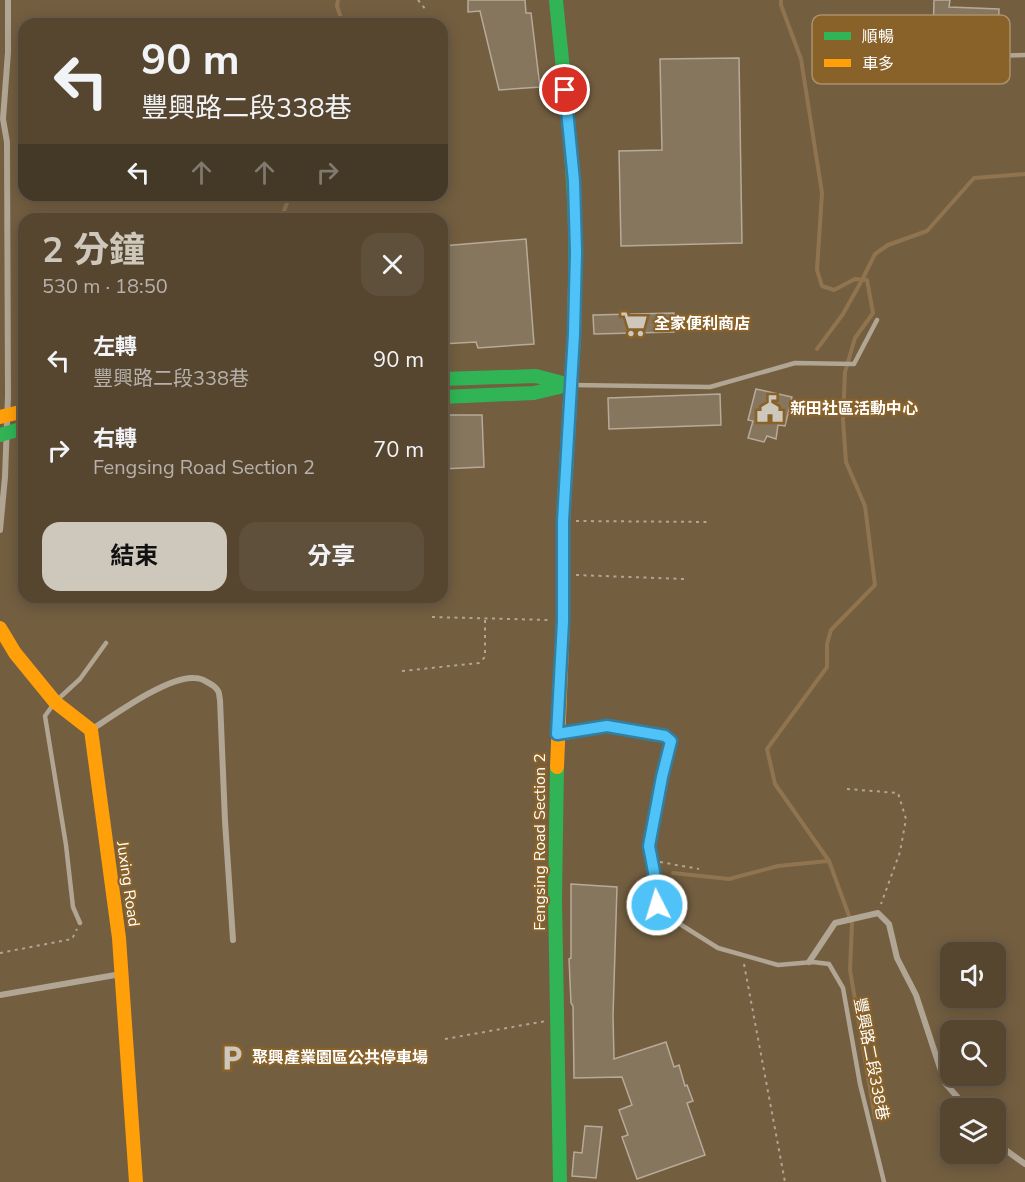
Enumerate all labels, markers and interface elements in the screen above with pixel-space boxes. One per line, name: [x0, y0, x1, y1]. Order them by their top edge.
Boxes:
legend: [812, 15, 1010, 84]
text: 順暢: [862, 26, 894, 48]
text: 90 m: [141, 32, 240, 89]
icon: left: [42, 42, 120, 120]
text: 車多: [862, 53, 894, 75]
pin: [539, 64, 590, 115]
icon: arrive: [548, 73, 581, 106]
text: 豐興路二段338巷: [141, 90, 352, 127]
icon: left: [122, 156, 155, 189]
icon: ahead: [185, 156, 218, 189]
icon: ahead: [248, 156, 281, 189]
icon: right: [311, 156, 344, 189]
text: 2 分鐘: [42, 226, 145, 275]
button: close: [361, 233, 424, 296]
text: 530 m · 18:50: [42, 273, 168, 300]
supermarket icon: 全家便利商店: [619, 309, 649, 339]
place label: 全家便利商店: [654, 313, 750, 335]
text: 左轉: [93, 332, 137, 362]
icon: left: [42, 344, 75, 377]
text: 90 m: [373, 345, 424, 375]
text: 豐興路二段338巷: [93, 365, 249, 392]
public building icon: 新田社區活動中心: [755, 394, 785, 424]
place label: 新田社區活動中心: [790, 398, 918, 420]
text: 右轉: [93, 424, 137, 454]
icon: right: [42, 434, 75, 467]
text: 70 m: [373, 435, 424, 465]
text: Fengsing Road Section 2: [93, 454, 315, 481]
button: 結束: [42, 522, 227, 591]
button: 分享: [239, 522, 424, 591]
street label: Fengsing Road Section 2: [529, 753, 551, 931]
street label: Juxing Road: [111, 839, 145, 928]
position arrow: [625, 873, 689, 937]
map controls: [940, 942, 1006, 1164]
button: sound: [940, 942, 1006, 1008]
street label: 豐興路二段338巷: [848, 996, 894, 1122]
button: search: [940, 1020, 1006, 1086]
parking icon: 聚興產業園區公共停車場: [217, 1043, 247, 1073]
place label: 聚興產業園區公共停車場: [252, 1047, 428, 1069]
button: layers: [940, 1098, 1006, 1164]

